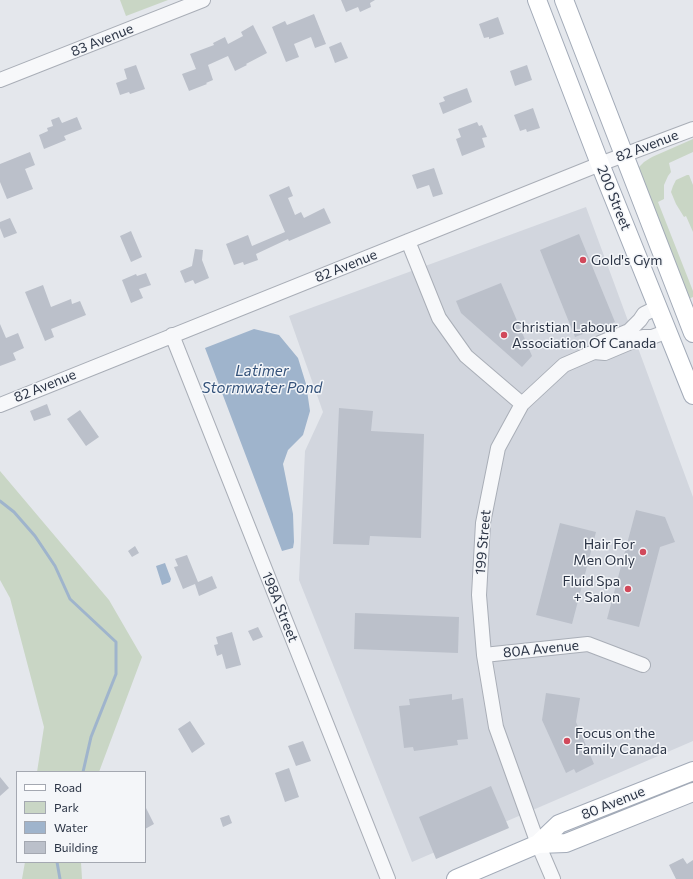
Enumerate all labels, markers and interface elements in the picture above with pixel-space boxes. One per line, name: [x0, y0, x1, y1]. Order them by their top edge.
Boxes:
street label: 83 Avenue: [68, 20, 136, 60]
street label: 82 Avenue: [613, 126, 681, 166]
street label: 200 Street: [593, 163, 635, 233]
street label: 82 Avenue: [312, 246, 380, 286]
place label: Gold's Gym: [591, 252, 663, 268]
marker: Gold's Gym: [578, 255, 588, 265]
place label: Christian Labour Association Of Canada: [512, 319, 656, 352]
marker: Christian Labour Association Of Canada: [499, 330, 509, 340]
water label: Latimer Stormwater Pond: [202, 362, 322, 397]
street label: 82 Avenue: [11, 366, 79, 406]
street label: 199 Street: [472, 509, 494, 575]
place label: Hair For Men Only: [573, 536, 635, 568]
marker: Hair For Men Only: [638, 547, 648, 557]
street label: 198A Street: [258, 569, 302, 645]
place label: Fluid Spa + Salon: [562, 573, 620, 606]
marker: Fluid Spa + Salon: [623, 584, 633, 594]
street label: 80A Avenue: [502, 637, 580, 661]
place label: Focus on the Family Canada: [575, 725, 667, 758]
marker: Focus on the Family Canada: [562, 736, 572, 746]
legend: [16, 771, 146, 863]
text: Road: [54, 780, 82, 794]
street label: 80 Avenue: [579, 783, 647, 823]
text: Park: [54, 800, 79, 814]
text: Water: [54, 820, 88, 834]
text: Building: [54, 840, 98, 854]

